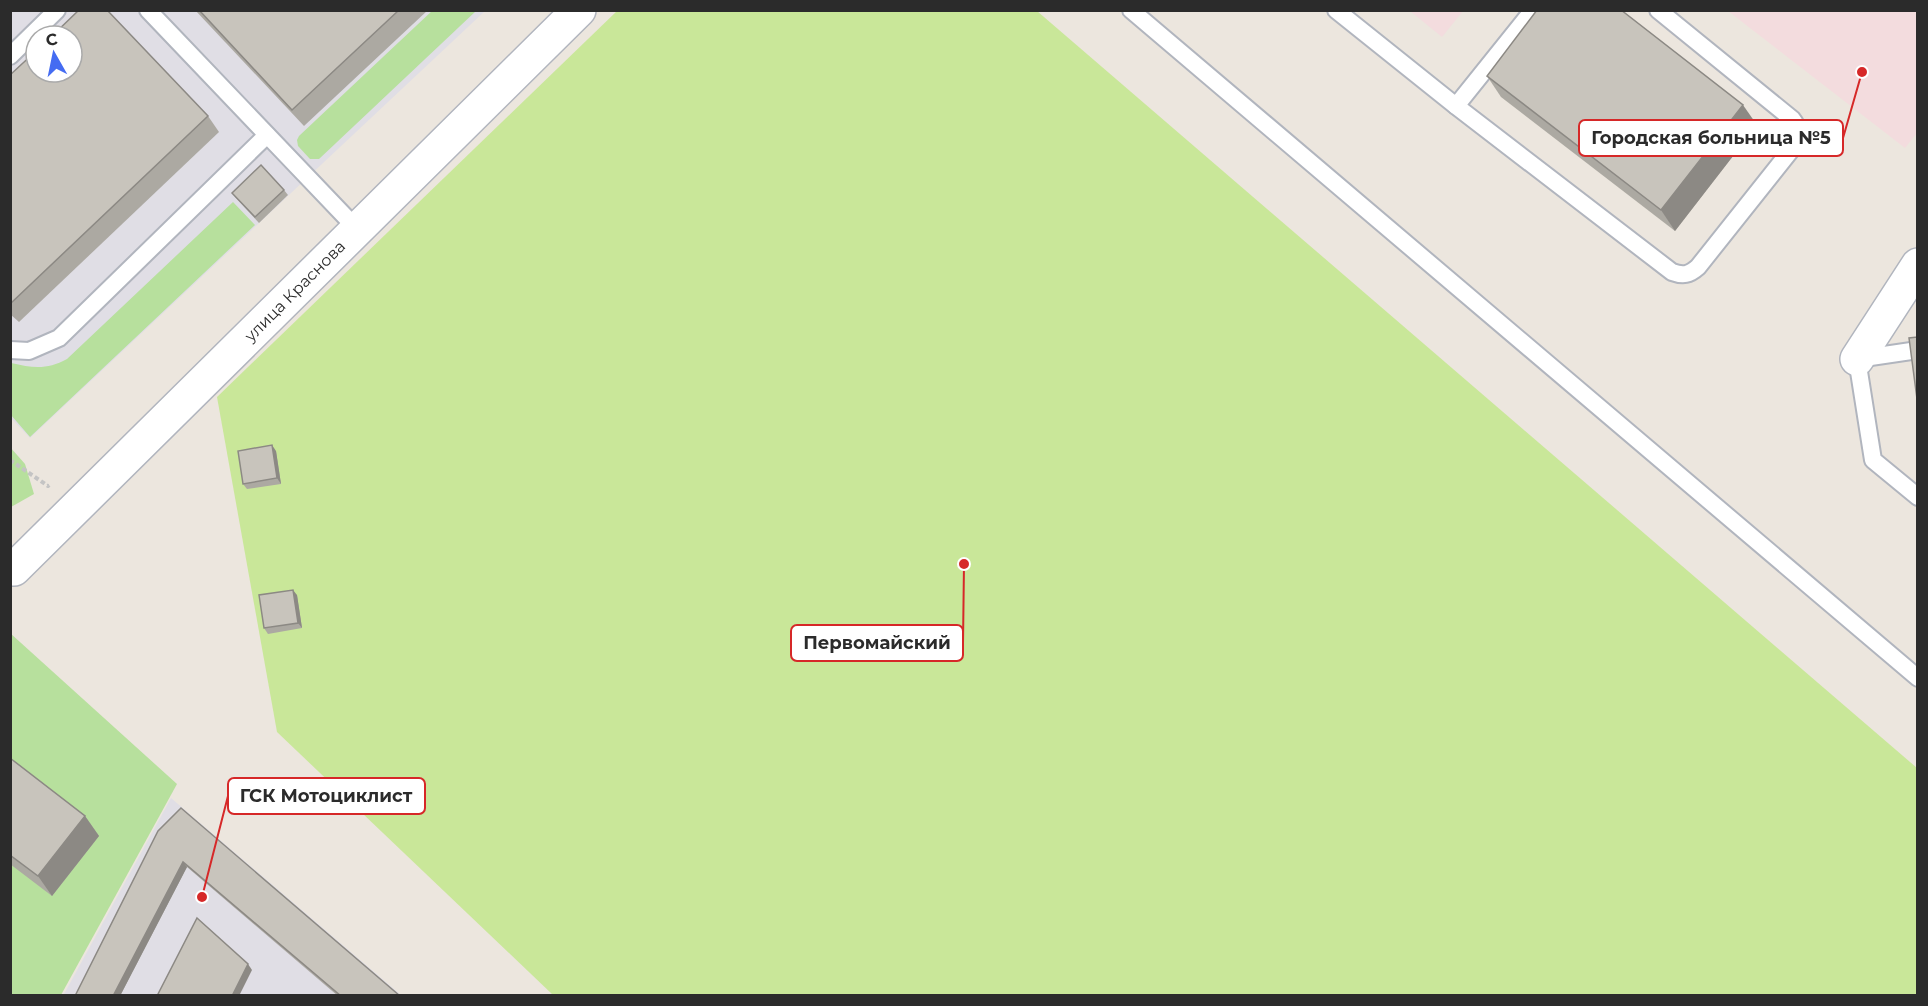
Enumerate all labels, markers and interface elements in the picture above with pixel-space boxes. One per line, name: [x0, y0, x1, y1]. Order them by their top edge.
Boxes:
north arrow: [24, 24, 84, 84]
text: С: [45, 29, 59, 50]
callout: Городская больница №5: [1579, 120, 1843, 156]
text: Городская больница №5: [1591, 127, 1831, 149]
street label: улица Краснова: [240, 237, 349, 346]
callout: Первомайский: [791, 625, 963, 661]
text: Первомайский: [803, 632, 951, 654]
callout: ГСК Мотоциклист: [228, 778, 425, 814]
text: ГСК Мотоциклист: [240, 785, 413, 807]

